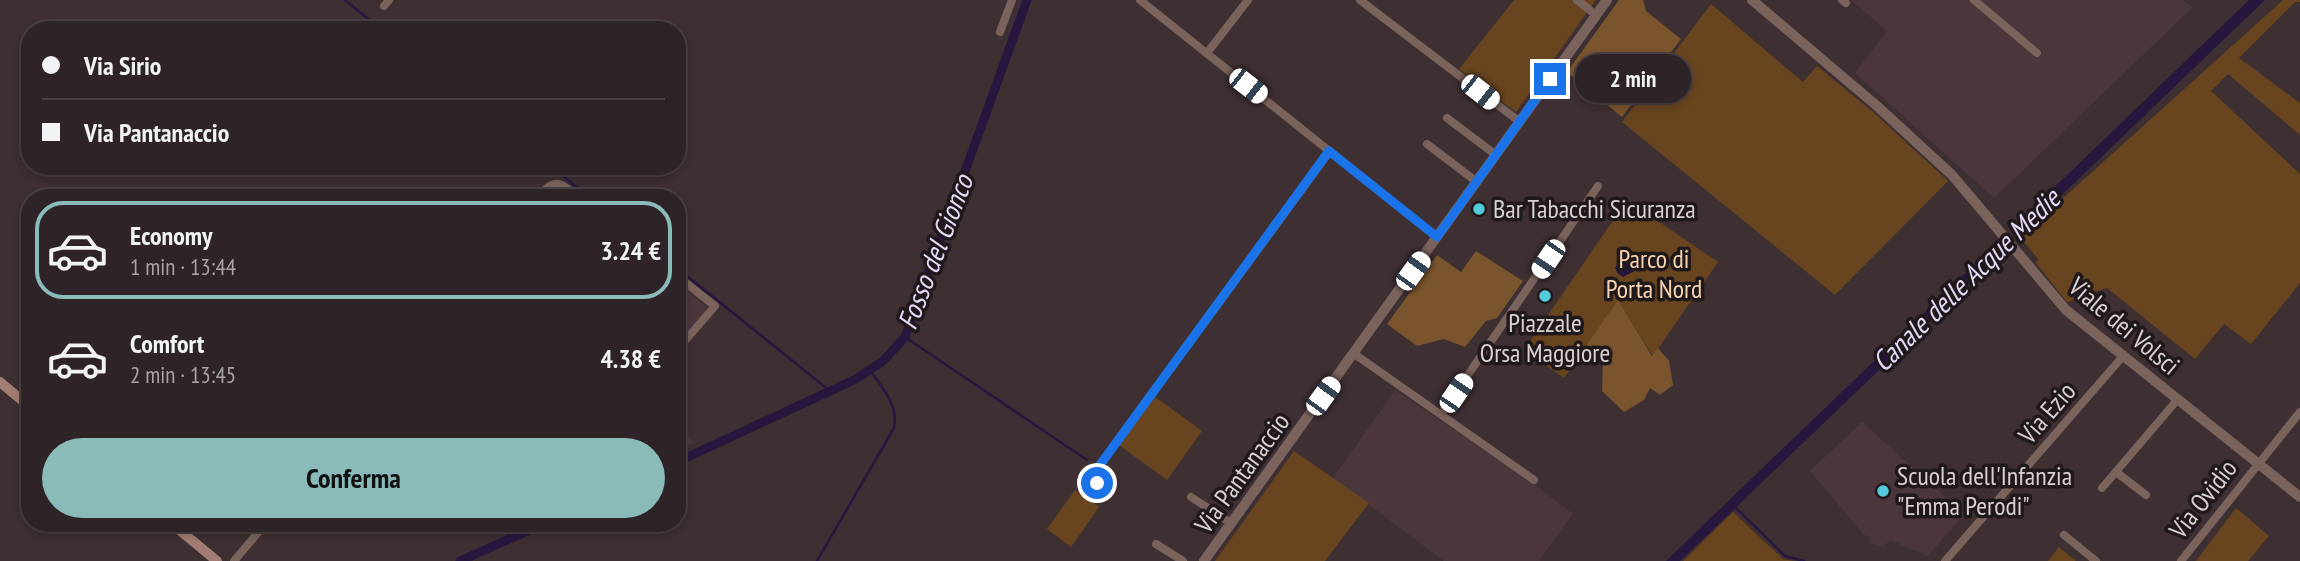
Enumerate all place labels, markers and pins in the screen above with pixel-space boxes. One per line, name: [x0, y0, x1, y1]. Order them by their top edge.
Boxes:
place label: Bar Tabacchi Sicuranza: [1493, 192, 1696, 225]
marker: Bar Tabacchi Sicuranza: [1471, 201, 1487, 217]
marker: Piazzale Orsa Maggiore: [1537, 288, 1553, 304]
place label: Piazzale Orsa Maggiore: [1480, 306, 1610, 369]
place label: Scuola dell'Infanzia "Emma Perodi": [1897, 459, 2072, 522]
marker: Scuola dell'Infanzia "Emma Perodi": [1875, 483, 1891, 499]

